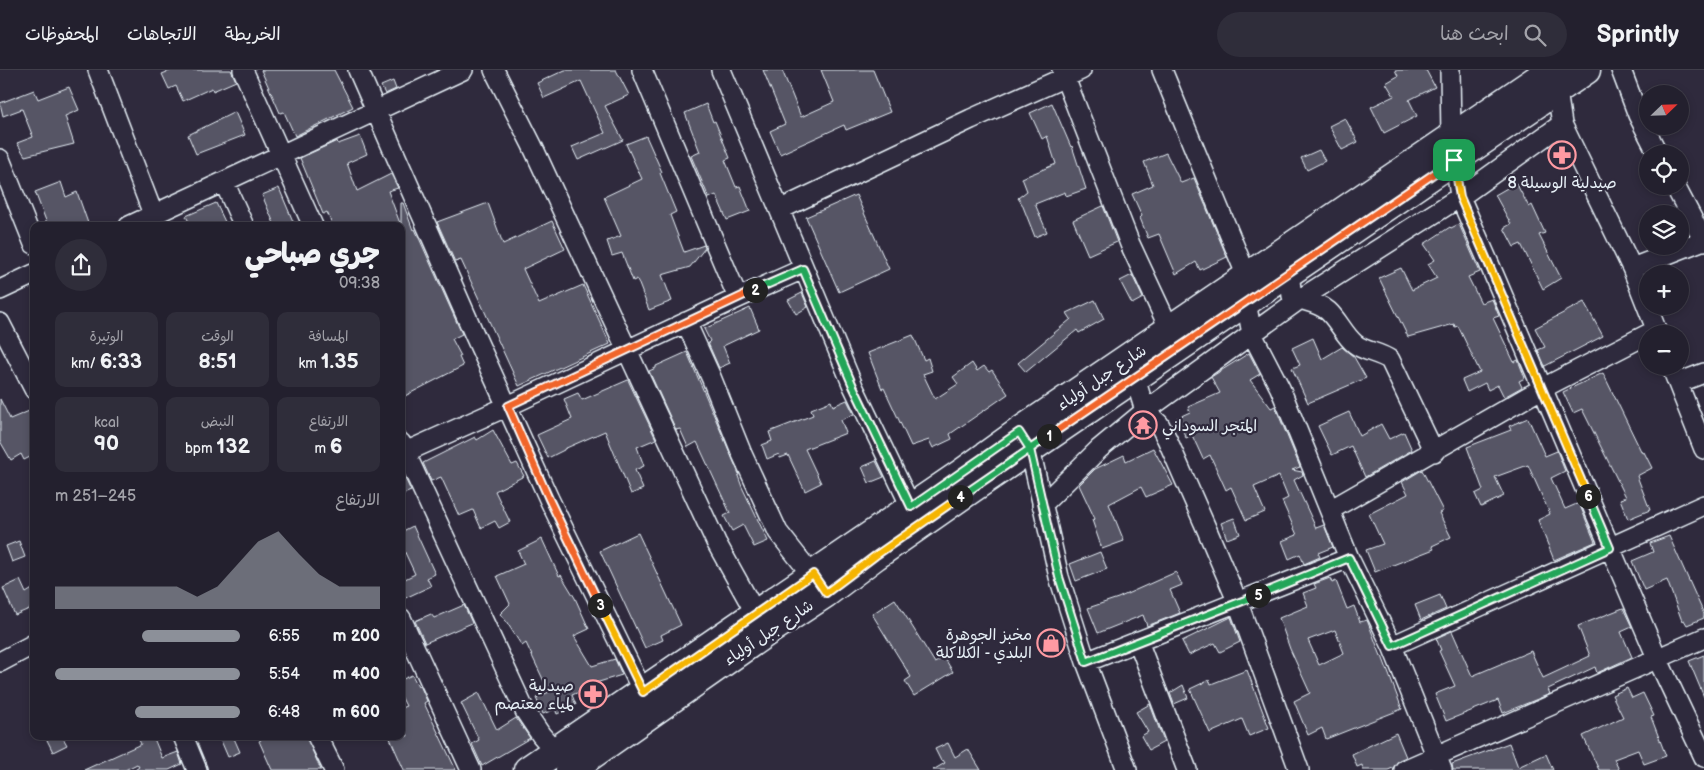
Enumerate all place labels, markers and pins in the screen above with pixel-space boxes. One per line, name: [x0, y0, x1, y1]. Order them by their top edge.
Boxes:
pin: [1433, 139, 1475, 181]
pharmacy icon: صيدلية الوسيلة 8: [1547, 140, 1577, 170]
place label: صيدلية الوسيلة 8: [1507, 174, 1617, 193]
pin: 2: [742, 278, 768, 302]
temple icon: المتجر السوداني: [1128, 410, 1158, 440]
place label: المتجر السوداني: [1162, 417, 1257, 440]
pin: 1: [1036, 424, 1062, 448]
pin: 4: [948, 484, 972, 510]
pin: 6: [1576, 484, 1600, 508]
pin: 5: [1246, 582, 1270, 608]
pin: 3: [588, 592, 612, 618]
place label: مخبز الجوهرة البلدي - الكلاكلة: [936, 626, 1032, 664]
shop icon: مخبز الجوهرة البلدي - الكلاكلة: [1036, 628, 1066, 658]
place label: صيدلية لمياء معتصم: [494, 677, 574, 716]
pharmacy icon: صيدلية لمياء معتصم: [578, 679, 608, 709]

